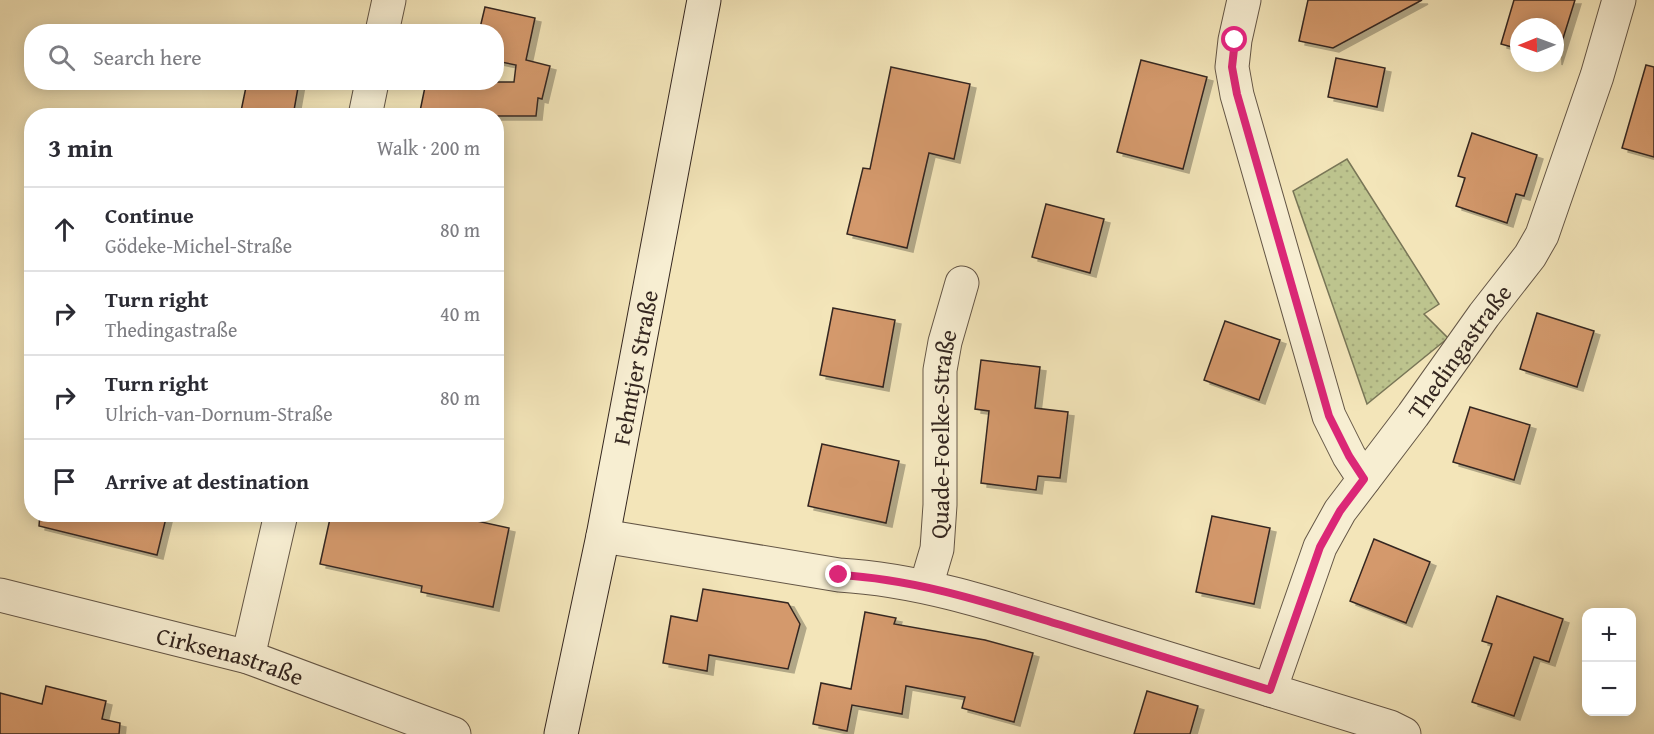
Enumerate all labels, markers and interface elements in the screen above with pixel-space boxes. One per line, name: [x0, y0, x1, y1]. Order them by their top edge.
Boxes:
north arrow: [1510, 18, 1564, 72]
search box: [24, 24, 504, 90]
route start: [1221, 26, 1247, 52]
icon: search: [45, 41, 78, 74]
text: Search here: [93, 41, 202, 73]
text: 3 min: [48, 128, 113, 167]
text: Walk · 200 m: [377, 133, 480, 162]
text: Continue: [105, 199, 194, 231]
icon: ahead: [48, 213, 81, 246]
text: 80 m: [440, 215, 480, 244]
text: Gödeke-Michel-Straße: [105, 231, 292, 260]
street label: Thedingastraße: [1398, 276, 1520, 426]
text: Turn right: [105, 283, 208, 315]
street label: Fehntjer Straße: [603, 287, 667, 448]
icon: right: [48, 297, 81, 330]
text: 40 m: [440, 299, 480, 328]
text: Thedingastraße: [105, 315, 237, 344]
street label: Quade-Foelke-Straße: [920, 325, 965, 540]
text: Turn right: [105, 367, 208, 399]
icon: right: [48, 381, 81, 414]
text: 80 m: [440, 383, 480, 412]
text: Ulrich-van-Dornum-Straße: [105, 399, 333, 428]
icon: arrive: [48, 465, 81, 498]
text: Arrive at destination: [105, 465, 309, 497]
route end: [825, 561, 851, 587]
map controls: [1582, 608, 1636, 716]
button: +: [1582, 608, 1636, 662]
street label: Cirksenastraße: [153, 617, 309, 694]
button: −: [1582, 662, 1636, 716]

